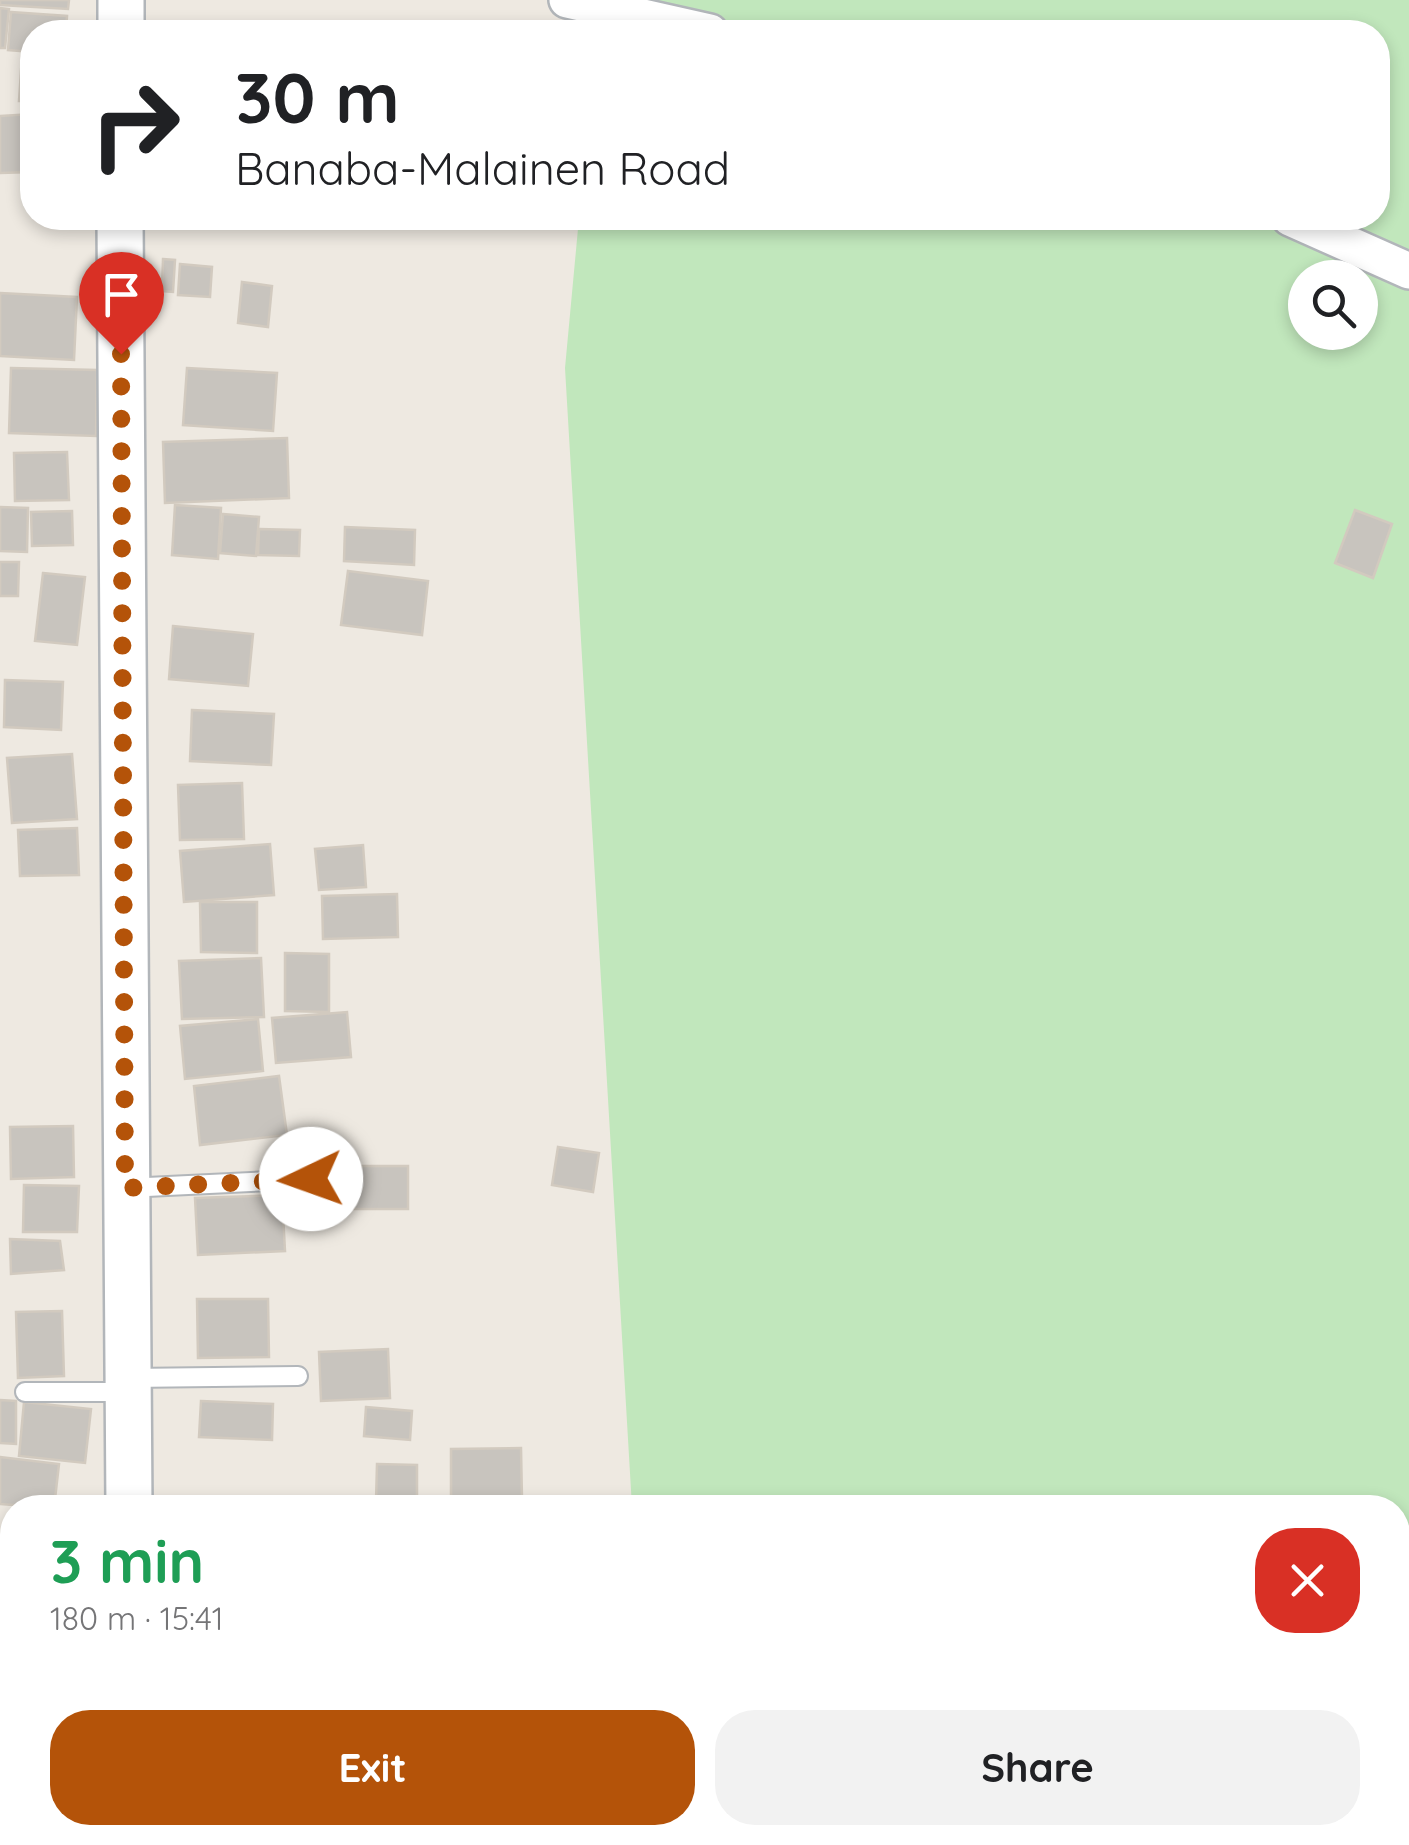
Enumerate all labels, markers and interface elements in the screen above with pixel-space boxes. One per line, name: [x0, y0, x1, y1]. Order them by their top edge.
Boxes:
text: 30 m: [235, 53, 400, 141]
icon: right: [70, 60, 200, 190]
text: Banaba-Malainen Road: [235, 140, 730, 196]
pin: [79, 252, 164, 355]
map controls: [1288, 260, 1378, 350]
button: search: [1288, 260, 1378, 350]
icon: arrive: [94, 267, 149, 322]
position arrow: [259, 1127, 363, 1231]
text: 3 min: [50, 1523, 204, 1598]
button: close: [1255, 1528, 1360, 1633]
text: 180 m · 15:41: [50, 1598, 224, 1638]
button: Exit: [50, 1710, 695, 1825]
button: Share: [715, 1710, 1360, 1825]

